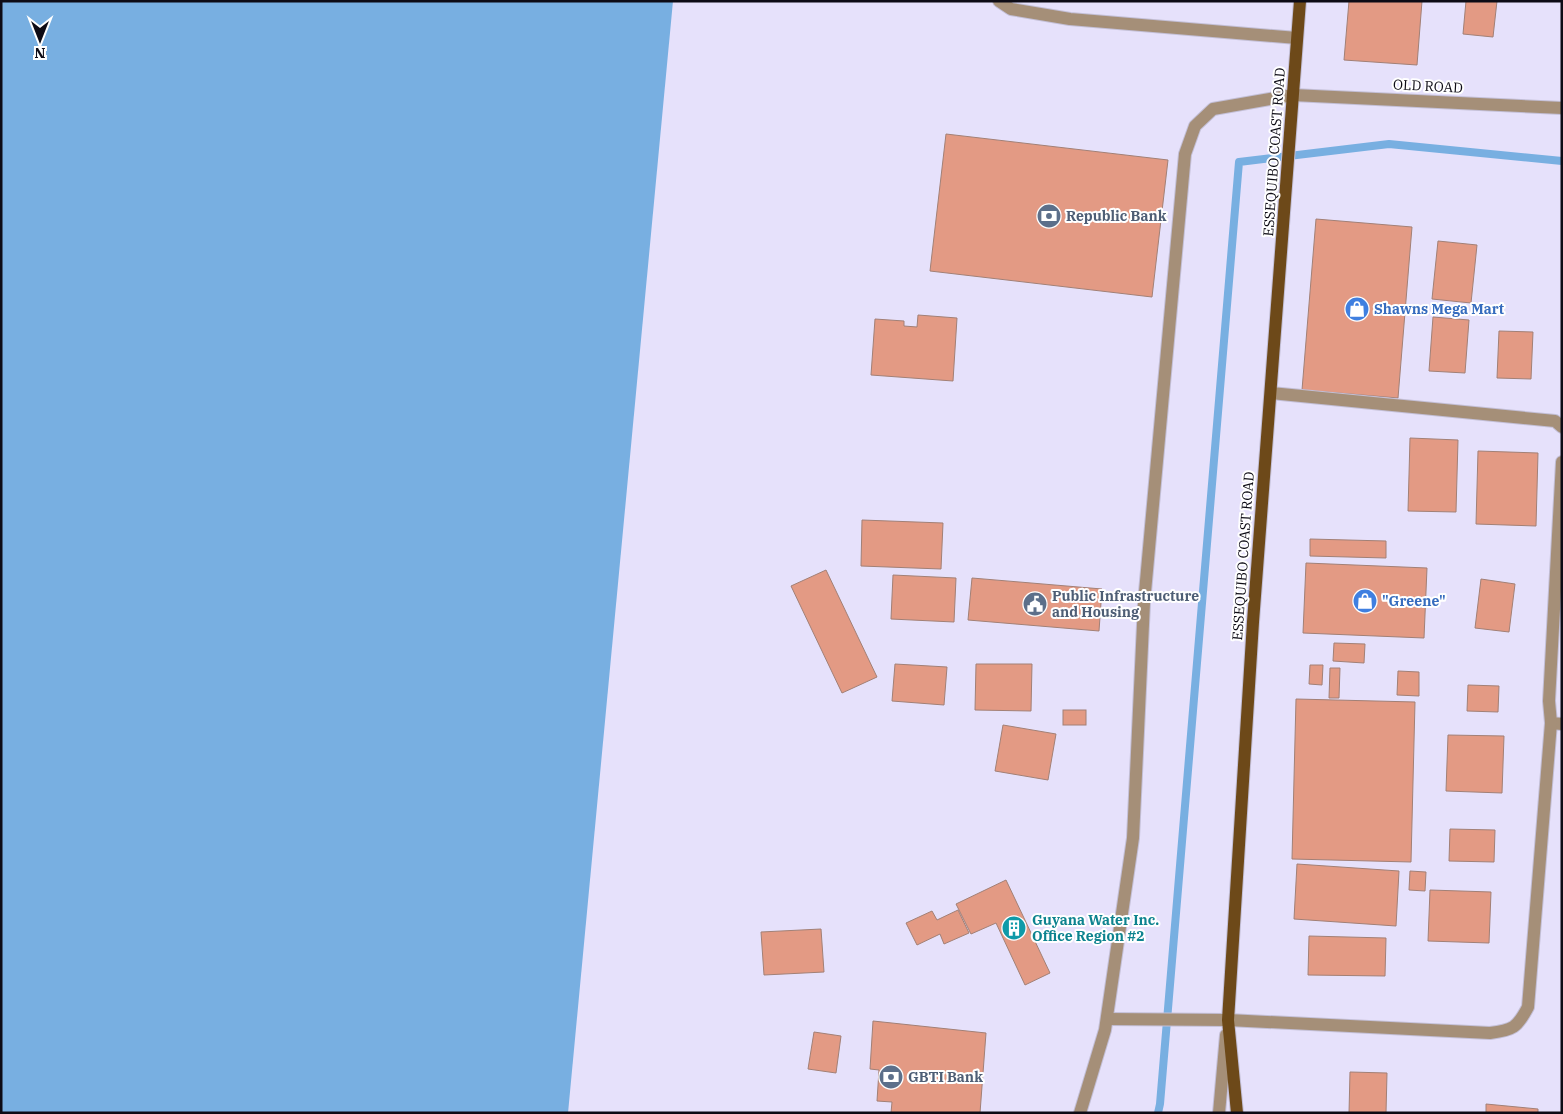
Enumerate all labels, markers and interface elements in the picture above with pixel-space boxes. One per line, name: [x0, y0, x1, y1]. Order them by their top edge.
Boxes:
north arrow: [15, 15, 65, 65]
text: N: [34, 44, 46, 62]
street label: ESSEQUIBO COAST ROAD: [1259, 67, 1289, 237]
street label: OLD ROAD: [1393, 75, 1463, 97]
bank icon: Republic Bank: [1036, 203, 1062, 229]
place label: Republic Bank: [1066, 207, 1167, 225]
shop icon: Shawns Mega Mart: [1344, 296, 1370, 322]
place label: Shawns Mega Mart: [1374, 300, 1504, 318]
street label: ESSEQUIBO COAST ROAD: [1228, 471, 1258, 641]
place label: Public Infrastructure and Housing: [1052, 587, 1199, 621]
shop icon: "Greene": [1352, 588, 1378, 614]
public building icon: Public Infrastructure and Housing: [1022, 591, 1048, 617]
place label: "Greene": [1382, 592, 1446, 610]
place label: Guyana Water Inc. Office Region #2: [1032, 911, 1159, 945]
building icon: Guyana Water Inc. Office Region #2: [1001, 915, 1027, 941]
bank icon: GBTI Bank: [878, 1064, 904, 1090]
place label: GBTI Bank: [908, 1068, 983, 1086]

